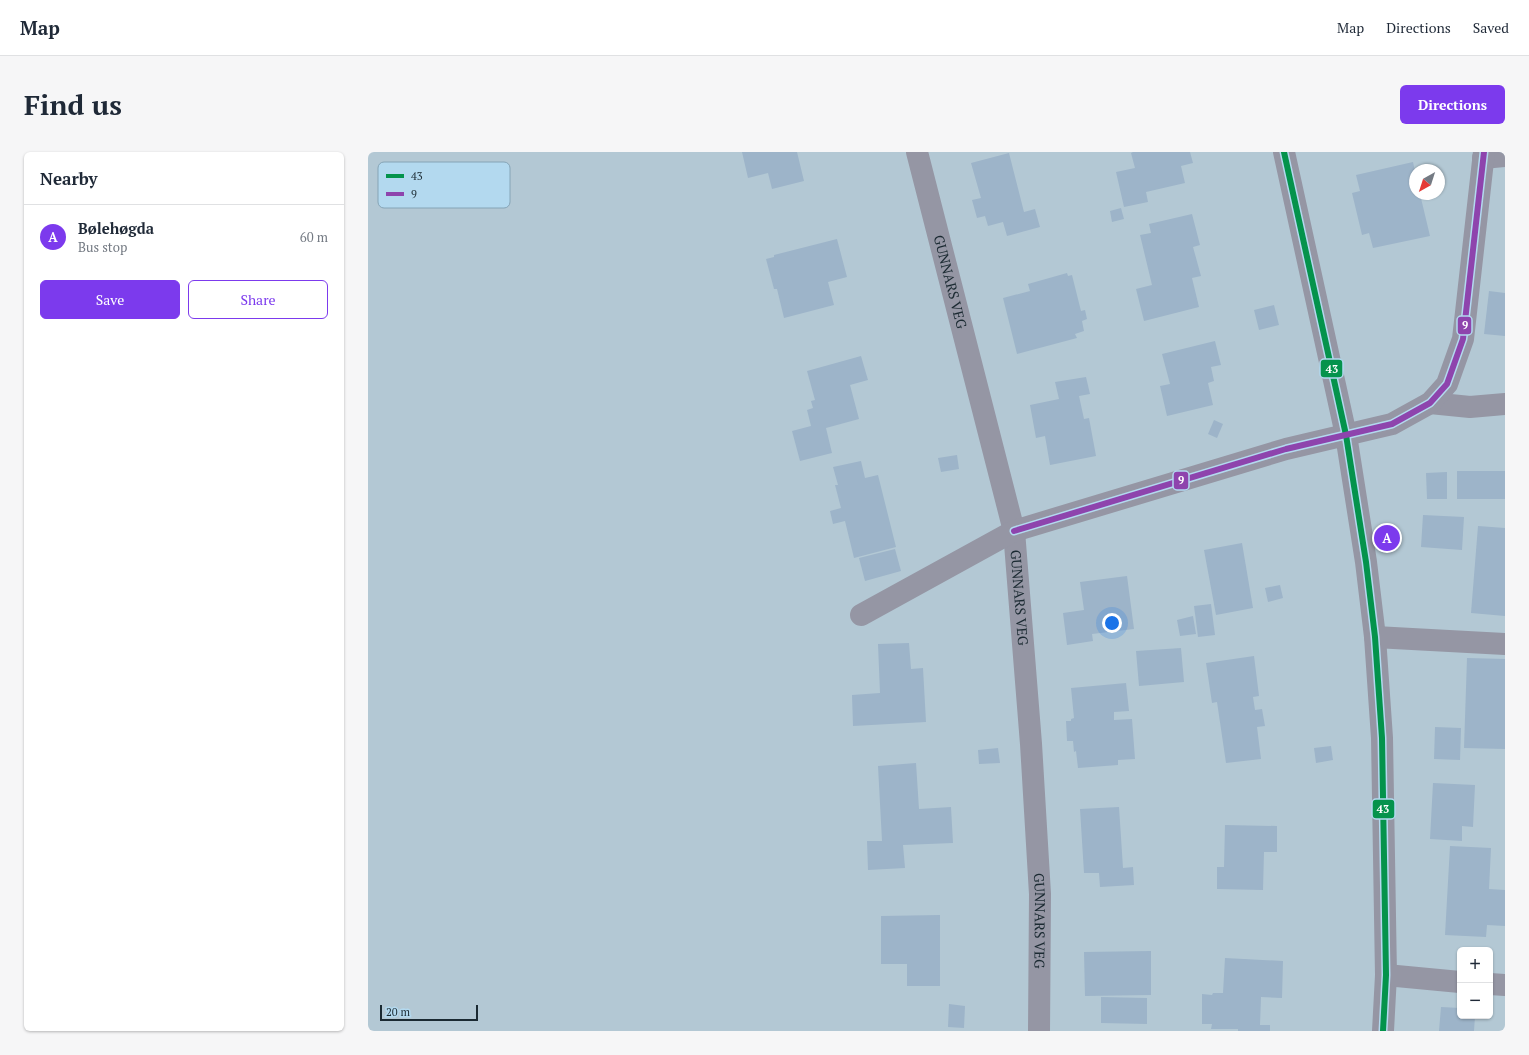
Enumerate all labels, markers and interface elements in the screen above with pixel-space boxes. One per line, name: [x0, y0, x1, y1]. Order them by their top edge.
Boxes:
text: Map: [20, 15, 60, 40]
text: Map: [1337, 18, 1364, 37]
text: Directions: [1386, 18, 1451, 37]
text: Saved: [1473, 18, 1509, 37]
button: Directions: [1400, 85, 1505, 124]
text: Find us: [24, 86, 122, 123]
legend: [378, 162, 510, 208]
north arrow: [1409, 164, 1445, 200]
text: Nearby: [40, 167, 98, 190]
text: 43: [411, 169, 423, 183]
text: 9: [411, 187, 417, 201]
text: Bølehøgda: [78, 218, 154, 238]
text: A: [48, 228, 58, 246]
text: 60 m: [300, 228, 328, 246]
street label: GUNNARS VEG: [930, 233, 972, 331]
text: Bus stop: [78, 238, 127, 256]
button: Save: [40, 280, 180, 319]
button: Share: [188, 280, 328, 319]
line badge: 9: [1457, 316, 1472, 335]
text: 9: [1462, 318, 1468, 332]
line badge: 43: [1320, 359, 1343, 378]
text: 43: [1326, 362, 1338, 376]
line badge: 9: [1173, 471, 1189, 490]
text: 9: [1178, 473, 1184, 487]
pin: A: [1374, 523, 1400, 553]
street label: GUNNARS VEG: [1007, 549, 1033, 646]
your location: [1102, 613, 1122, 633]
line badge: 43: [1372, 799, 1395, 819]
text: 43: [1377, 802, 1389, 816]
street label: GUNNARS VEG: [1030, 872, 1050, 969]
map controls: [1457, 947, 1493, 1019]
button: +: [1457, 947, 1493, 983]
button: −: [1457, 983, 1493, 1019]
scale bar: [380, 1003, 478, 1022]
text: 20 m: [386, 1005, 410, 1019]

